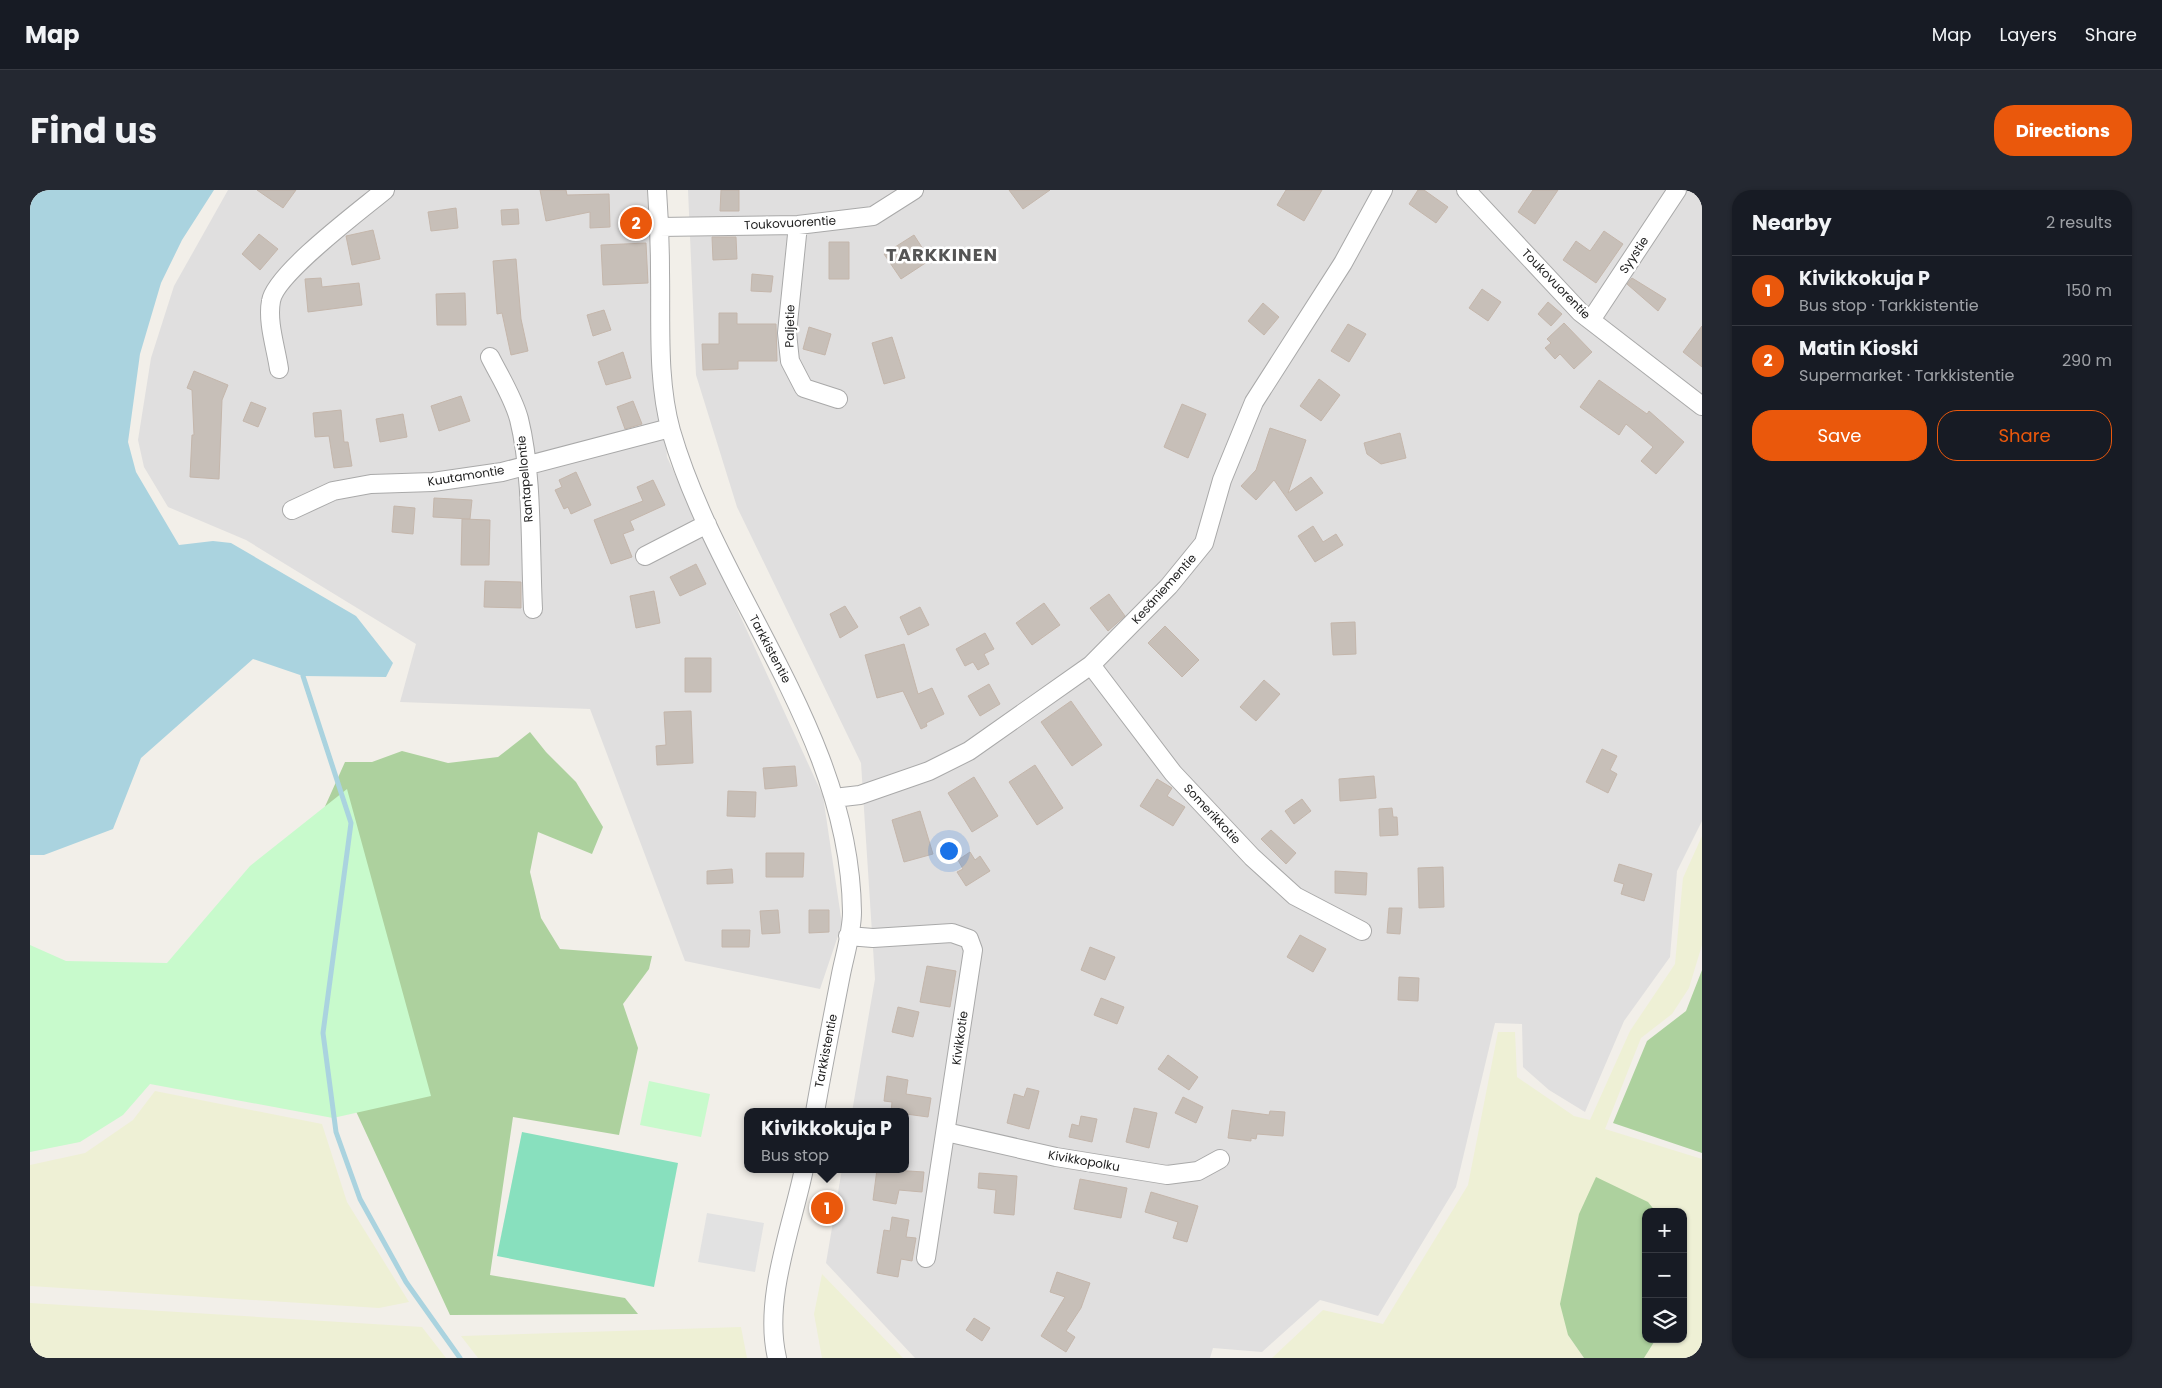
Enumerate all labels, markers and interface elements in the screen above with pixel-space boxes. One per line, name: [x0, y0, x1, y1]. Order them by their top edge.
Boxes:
text: Map: [25, 18, 80, 51]
text: Map: [1932, 22, 1972, 47]
text: Layers: [2000, 22, 2057, 47]
text: Share: [2085, 22, 2137, 47]
button: Directions: [1994, 105, 2132, 156]
text: Find us: [30, 106, 157, 155]
pin: 2: [620, 204, 652, 242]
text: Nearby: [1752, 208, 1832, 237]
text: 2 results: [2046, 211, 2112, 234]
street label: Toukovuorentie: [744, 212, 836, 233]
street label: Syystie: [1615, 233, 1652, 277]
district label: TARKKINEN: [886, 242, 998, 267]
street label: Toukovuorentie: [1518, 245, 1594, 323]
text: Kivikkokuja P: [1799, 265, 1930, 292]
text: 1: [1765, 279, 1771, 302]
text: 150 m: [2066, 279, 2112, 302]
text: Bus stop · Tarkkistentie: [1799, 294, 1979, 317]
street label: Paljetie: [781, 304, 798, 348]
text: Matin Kioski: [1799, 335, 1918, 362]
text: 2: [1763, 349, 1773, 372]
text: 290 m: [2062, 349, 2112, 372]
text: Supermarket · Tarkkistentie: [1799, 364, 2014, 387]
button: Save: [1752, 410, 1927, 461]
button: Share: [1937, 410, 2112, 461]
street label: Rantapellontie: [512, 435, 537, 523]
street label: Kuutamontie: [426, 461, 506, 490]
street label: Kesäniementie: [1127, 550, 1200, 628]
street label: Tarkkistentie: [745, 612, 796, 686]
street label: Somerikkotie: [1180, 780, 1245, 848]
your location: [936, 838, 962, 864]
street label: Kivikkotie: [947, 1010, 972, 1066]
street label: Tarkkistentie: [810, 1013, 841, 1089]
popup: [744, 1108, 909, 1173]
text: Kivikkokuja P: [761, 1115, 892, 1142]
text: Bus stop: [761, 1144, 829, 1167]
street label: Kivikkopolku: [1047, 1146, 1121, 1175]
pin: 1: [811, 1189, 843, 1227]
map controls: [1642, 1208, 1687, 1343]
button: +: [1642, 1208, 1687, 1253]
button: −: [1642, 1253, 1687, 1298]
button: layers: [1642, 1298, 1687, 1343]

